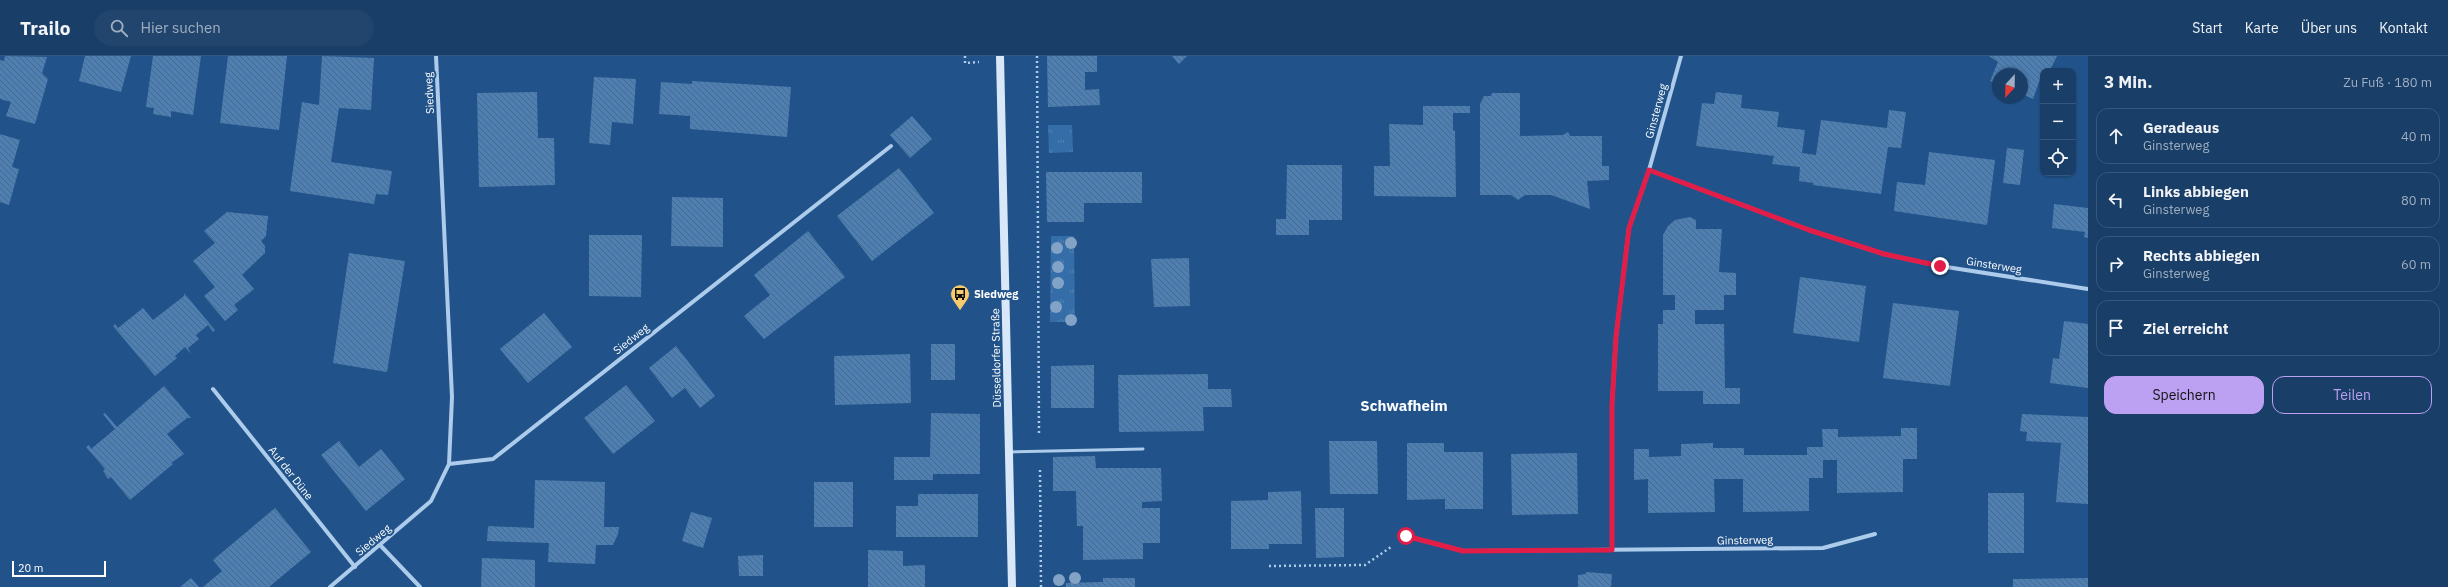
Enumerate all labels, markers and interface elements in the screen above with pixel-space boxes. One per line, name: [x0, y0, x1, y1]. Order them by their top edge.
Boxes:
search box: [94, 10, 374, 46]
text: Trailo: [20, 16, 70, 40]
icon: search: [108, 17, 130, 39]
text: Hier suchen: [140, 18, 221, 37]
text: Start: [2192, 19, 2223, 37]
text: Karte: [2245, 19, 2279, 37]
text: Über uns: [2301, 19, 2357, 37]
text: Kontakt: [2379, 19, 2428, 37]
north arrow: [1992, 68, 2028, 104]
map controls: [2040, 68, 2076, 176]
button: +: [2040, 68, 2076, 104]
text: 3 Min.: [2104, 71, 2152, 93]
street label: Siedweg: [421, 72, 437, 114]
text: Zu Fuß · 180 m: [2343, 74, 2432, 91]
street label: Ginsterweg: [1642, 82, 1670, 140]
button: −: [2040, 104, 2076, 140]
text: Geradeaus: [2143, 118, 2219, 137]
icon: ahead: [2105, 125, 2127, 147]
text: 40 m: [2401, 128, 2431, 145]
text: Ginsterweg: [2143, 137, 2209, 154]
button: locate: [2040, 140, 2076, 176]
text: Links abbiegen: [2143, 182, 2249, 201]
icon: left: [2105, 189, 2127, 211]
text: 80 m: [2401, 192, 2431, 209]
text: Ginsterweg: [2143, 201, 2209, 218]
text: Rechts abbiegen: [2143, 246, 2260, 265]
icon: right: [2105, 253, 2127, 275]
street label: Ginsterweg: [1965, 254, 2023, 276]
text: 60 m: [2401, 256, 2431, 273]
route end: [1931, 257, 1949, 275]
text: Ginsterweg: [2143, 265, 2209, 282]
bus stop icon: Siedweg: [949, 283, 971, 311]
place label: Siedweg: [974, 287, 1019, 301]
street label: Düsseldorfer Straße: [988, 308, 1004, 408]
icon: arrive: [2105, 317, 2127, 339]
text: Ziel erreicht: [2143, 319, 2229, 338]
street label: Siedweg: [610, 321, 652, 357]
button: Speichern: [2104, 376, 2264, 414]
button: Teilen: [2272, 376, 2432, 414]
district label: Schwafheim: [1360, 396, 1448, 415]
street label: Auf der Düne: [266, 443, 316, 503]
street label: Siedweg: [352, 521, 394, 559]
route start: [1397, 527, 1415, 545]
street label: Ginsterweg: [1717, 533, 1773, 547]
scale bar: [12, 559, 106, 578]
text: 20 m: [18, 561, 43, 575]

